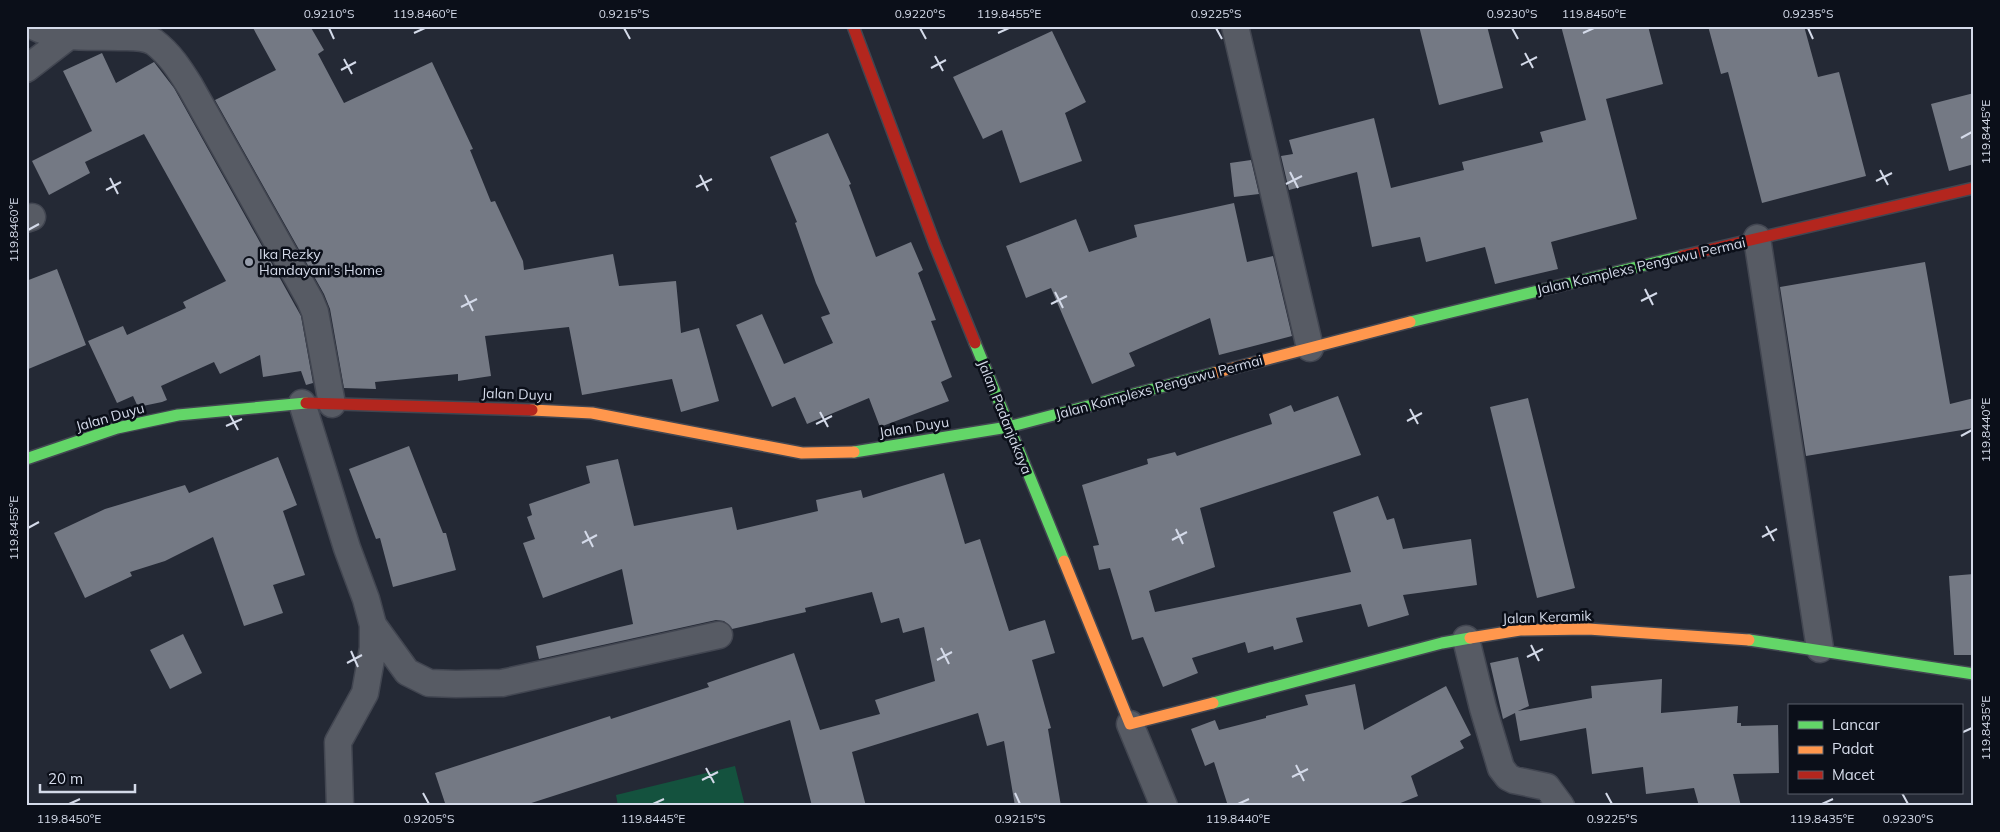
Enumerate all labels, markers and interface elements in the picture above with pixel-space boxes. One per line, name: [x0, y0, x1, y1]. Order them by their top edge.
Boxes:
text: 0.9210°S: [304, 6, 354, 21]
text: 119.8460°E: [393, 6, 457, 21]
text: 0.9215°S: [599, 6, 649, 21]
text: 0.9220°S: [895, 6, 945, 21]
text: 119.8455°E: [977, 6, 1041, 21]
text: 0.9225°S: [1191, 6, 1241, 21]
text: 0.9230°S: [1487, 6, 1537, 21]
text: 119.8450°E: [1562, 6, 1626, 21]
text: 0.9235°S: [1783, 6, 1833, 21]
text: 119.8445°E: [1978, 100, 1993, 164]
text: 119.8460°E: [6, 198, 21, 262]
street label: Jalan Komplexs Pengawu Permai: [1535, 233, 1747, 299]
place label: Ika Rezky Handayani's Home: [259, 245, 383, 279]
marker: Ika Rezky Handayani's Home: [243, 256, 255, 268]
street label: Jalan Komplexs Pengawu Permai: [1053, 351, 1265, 423]
street label: Jalan Padanjakaya: [974, 357, 1036, 477]
street label: Jalan Duyu: [481, 384, 553, 404]
text: 119.8440°E: [1978, 398, 1993, 462]
street label: Jalan Duyu: [74, 399, 146, 435]
street label: Jalan Duyu: [878, 413, 950, 441]
text: 119.8455°E: [6, 496, 21, 560]
street label: Jalan Keramik: [1502, 606, 1593, 628]
text: 119.8435°E: [1978, 696, 1993, 760]
legend: [1788, 704, 1962, 794]
text: Lancar: [1832, 715, 1880, 734]
text: Padat: [1832, 739, 1874, 758]
scale bar: [40, 762, 135, 794]
text: Macet: [1832, 765, 1875, 784]
text: 20 m: [48, 769, 83, 788]
text: 119.8450°E: [37, 811, 101, 826]
text: 0.9205°S: [404, 811, 454, 826]
text: 119.8445°E: [621, 811, 685, 826]
text: 0.9215°S: [995, 811, 1045, 826]
text: 119.8440°E: [1206, 811, 1270, 826]
text: 0.9225°S: [1587, 811, 1637, 826]
text: 119.8435°E: [1790, 811, 1854, 826]
text: 0.9230°S: [1883, 811, 1933, 826]

